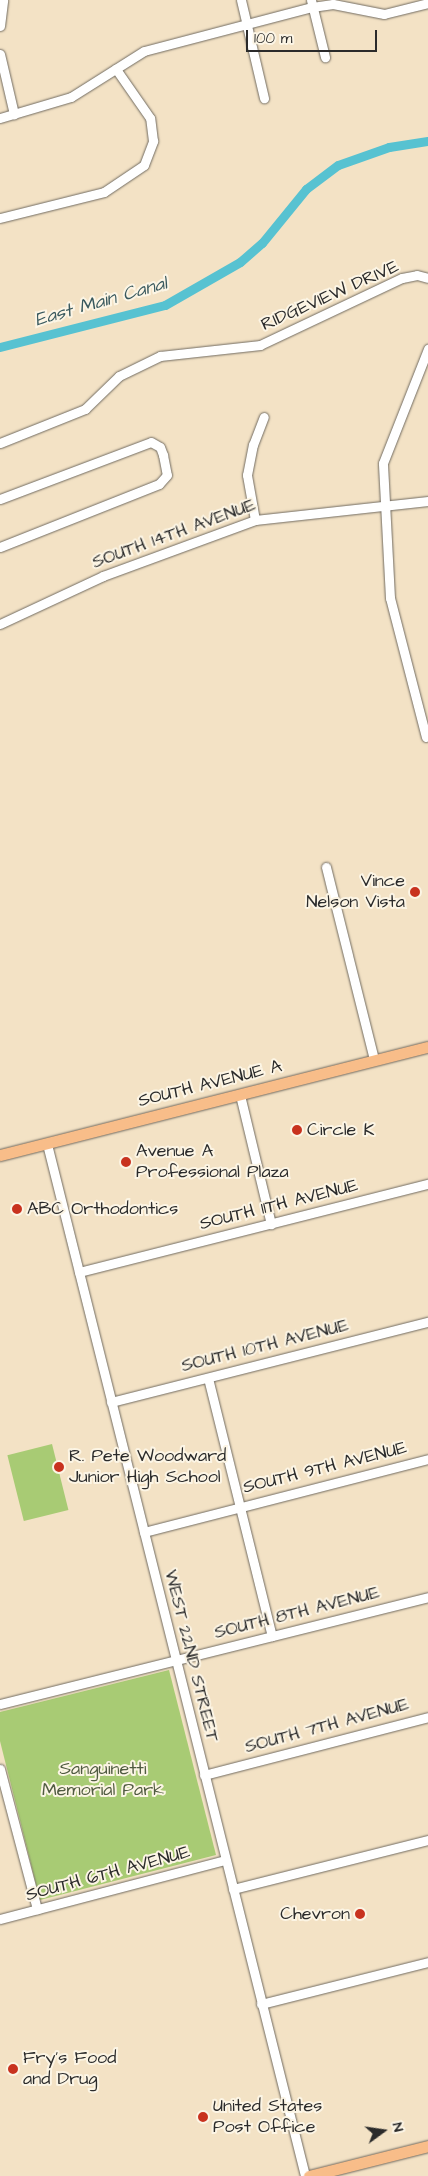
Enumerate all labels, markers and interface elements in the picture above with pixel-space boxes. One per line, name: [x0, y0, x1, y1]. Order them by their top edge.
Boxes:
scale bar: [248, 20, 379, 52]
text: 100 m: [254, 28, 293, 49]
street label: RIDGEVIEW DRIVE: [258, 256, 402, 336]
water label: East Main Canal: [32, 272, 170, 332]
street label: SOUTH 14TH AVENUE: [89, 494, 259, 574]
place label: Vince Nelson Vista: [306, 871, 405, 914]
marker: Vince Nelson Vista: [409, 886, 421, 898]
street label: SOUTH AVENUE A: [136, 1056, 284, 1112]
place label: Circle K: [307, 1119, 374, 1141]
marker: Circle K: [291, 1124, 303, 1136]
place label: Avenue A Professional Plaza: [136, 1141, 289, 1184]
marker: Avenue A Professional Plaza: [120, 1156, 132, 1168]
street label: SOUTH 11TH AVENUE: [198, 1175, 360, 1235]
place label: ABC Orthodontics: [27, 1198, 178, 1220]
marker: ABC Orthodontics: [11, 1203, 23, 1215]
street label: SOUTH 10TH AVENUE: [179, 1315, 351, 1377]
street label: SOUTH 9TH AVENUE: [241, 1437, 409, 1499]
place label: R. Pete Woodward Junior High School: [69, 1446, 226, 1488]
marker: R. Pete Woodward Junior High School: [53, 1461, 65, 1473]
street label: WEST 22ND STREET: [159, 1568, 223, 1744]
street label: SOUTH 8TH AVENUE: [212, 1582, 382, 1644]
street label: SOUTH 7TH AVENUE: [243, 1694, 411, 1758]
park label: Sanguinetti Memorial Park: [42, 1759, 164, 1802]
street label: SOUTH 6TH AVENUE: [24, 1842, 192, 1906]
place label: Chevron: [280, 1903, 350, 1925]
marker: Chevron: [354, 1908, 366, 1920]
place label: Fry's Food and Drug: [23, 2048, 116, 2090]
marker: Fry's Food and Drug: [7, 2063, 19, 2075]
place label: United States Post Office: [213, 2096, 322, 2138]
north arrow: [358, 2106, 408, 2156]
marker: United States Post Office: [197, 2111, 209, 2123]
text: N: [387, 2121, 408, 2134]

